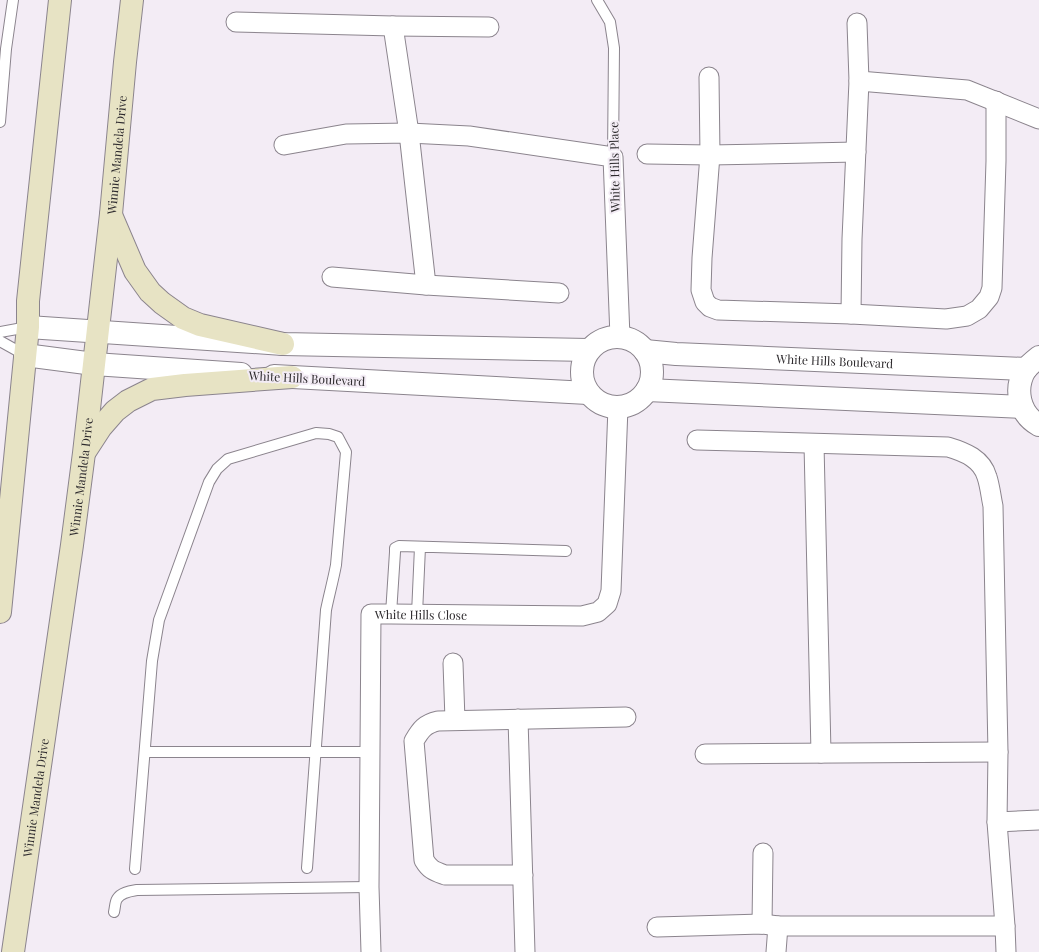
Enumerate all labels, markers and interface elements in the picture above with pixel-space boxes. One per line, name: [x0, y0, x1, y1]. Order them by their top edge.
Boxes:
street label: Winnie Mandela Drive: [103, 95, 130, 216]
street label: White Hills Place: [605, 122, 623, 213]
street label: White Hills Boulevard: [775, 350, 893, 371]
street label: White Hills Boulevard: [247, 367, 366, 389]
street label: Winnie Mandela Drive: [65, 417, 96, 538]
street label: White Hills Close: [374, 606, 467, 623]
street label: Winnie Mandela Drive: [19, 737, 52, 859]

